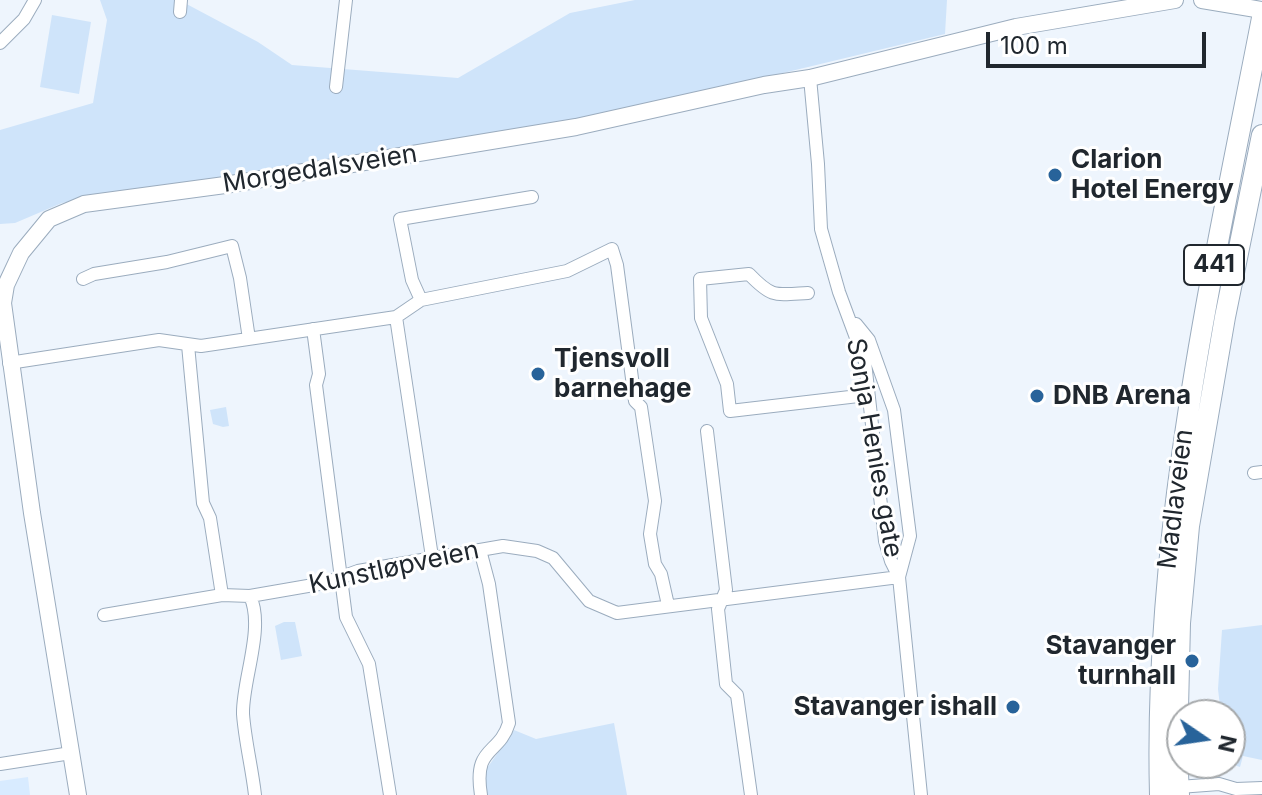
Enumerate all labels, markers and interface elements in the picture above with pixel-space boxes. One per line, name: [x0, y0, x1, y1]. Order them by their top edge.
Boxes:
scale bar: [990, 16, 1210, 66]
text: 100 m: [1000, 31, 1068, 60]
street label: Morgedalsveien: [221, 138, 419, 200]
place label: Clarion Hotel Energy: [1071, 144, 1234, 206]
marker: Clarion Hotel Energy: [1046, 166, 1064, 184]
road number: 441: [1184, 245, 1244, 285]
street label: Sonja Henies gate: [839, 336, 909, 560]
place label: Tjensvoll barnehage: [554, 343, 691, 404]
marker: Tjensvoll barnehage: [529, 365, 547, 383]
place label: DNB Arena: [1053, 380, 1191, 412]
marker: DNB Arena: [1028, 387, 1046, 405]
street label: Madlaveien: [1152, 427, 1200, 571]
street label: Kunstløpveien: [306, 535, 482, 601]
place label: Stavanger turnhall: [1046, 630, 1176, 692]
marker: Stavanger turnhall: [1183, 652, 1201, 670]
place label: Stavanger ishall: [793, 691, 997, 723]
marker: Stavanger ishall: [1004, 698, 1022, 716]
north arrow: [1166, 699, 1246, 779]
text: N: [1213, 733, 1242, 755]

